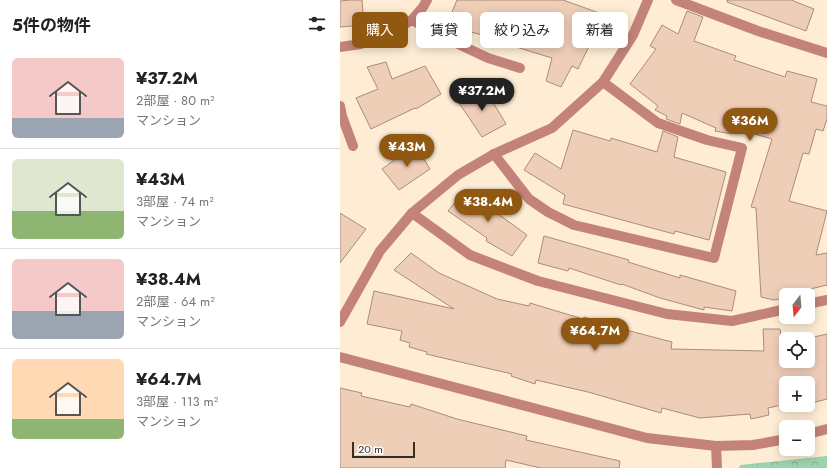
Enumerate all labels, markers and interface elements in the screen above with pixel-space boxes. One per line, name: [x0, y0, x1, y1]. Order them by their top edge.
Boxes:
chip: 購入: [352, 12, 408, 48]
chip: 賃貸: [416, 12, 472, 48]
chip: 絞り込み: [480, 12, 564, 48]
chip: 新着: [572, 12, 628, 48]
text: 5件の物件: [12, 13, 91, 37]
icon: filters: [306, 13, 328, 35]
text: ¥37.2M: [136, 66, 198, 90]
icon: home: [44, 74, 92, 122]
pin: ¥37.2M: [449, 78, 515, 112]
text: ¥37.2M: [458, 81, 506, 100]
text: 2部屋 · 80 m²: [136, 91, 215, 110]
pin: ¥36M: [726, 108, 774, 142]
text: マンション: [136, 111, 201, 130]
text: ¥36M: [731, 111, 769, 130]
pin: ¥43M: [383, 134, 431, 168]
text: ¥43M: [388, 137, 426, 156]
text: ¥43M: [136, 167, 185, 191]
icon: home: [44, 175, 92, 223]
pin: ¥38.4M: [455, 189, 521, 223]
text: 3部屋 · 74 m²: [136, 192, 214, 211]
text: ¥38.4M: [463, 192, 513, 211]
text: マンション: [136, 212, 201, 231]
text: ¥38.4M: [136, 267, 201, 291]
icon: home: [44, 275, 92, 323]
north arrow: [779, 288, 815, 324]
map controls: [779, 288, 815, 456]
text: 2部屋 · 64 m²: [136, 292, 215, 311]
text: マンション: [136, 312, 201, 331]
pin: ¥64.7M: [562, 318, 628, 352]
text: ¥64.7M: [570, 321, 620, 340]
button: locate: [779, 332, 815, 368]
text: ¥64.7M: [136, 367, 201, 391]
icon: home: [44, 375, 92, 423]
button: +: [779, 376, 815, 412]
text: 3部屋 · 113 m²: [136, 392, 218, 411]
text: マンション: [136, 412, 201, 431]
button: −: [779, 420, 815, 456]
scale bar: [352, 440, 415, 459]
text: 20 m: [358, 441, 383, 457]

